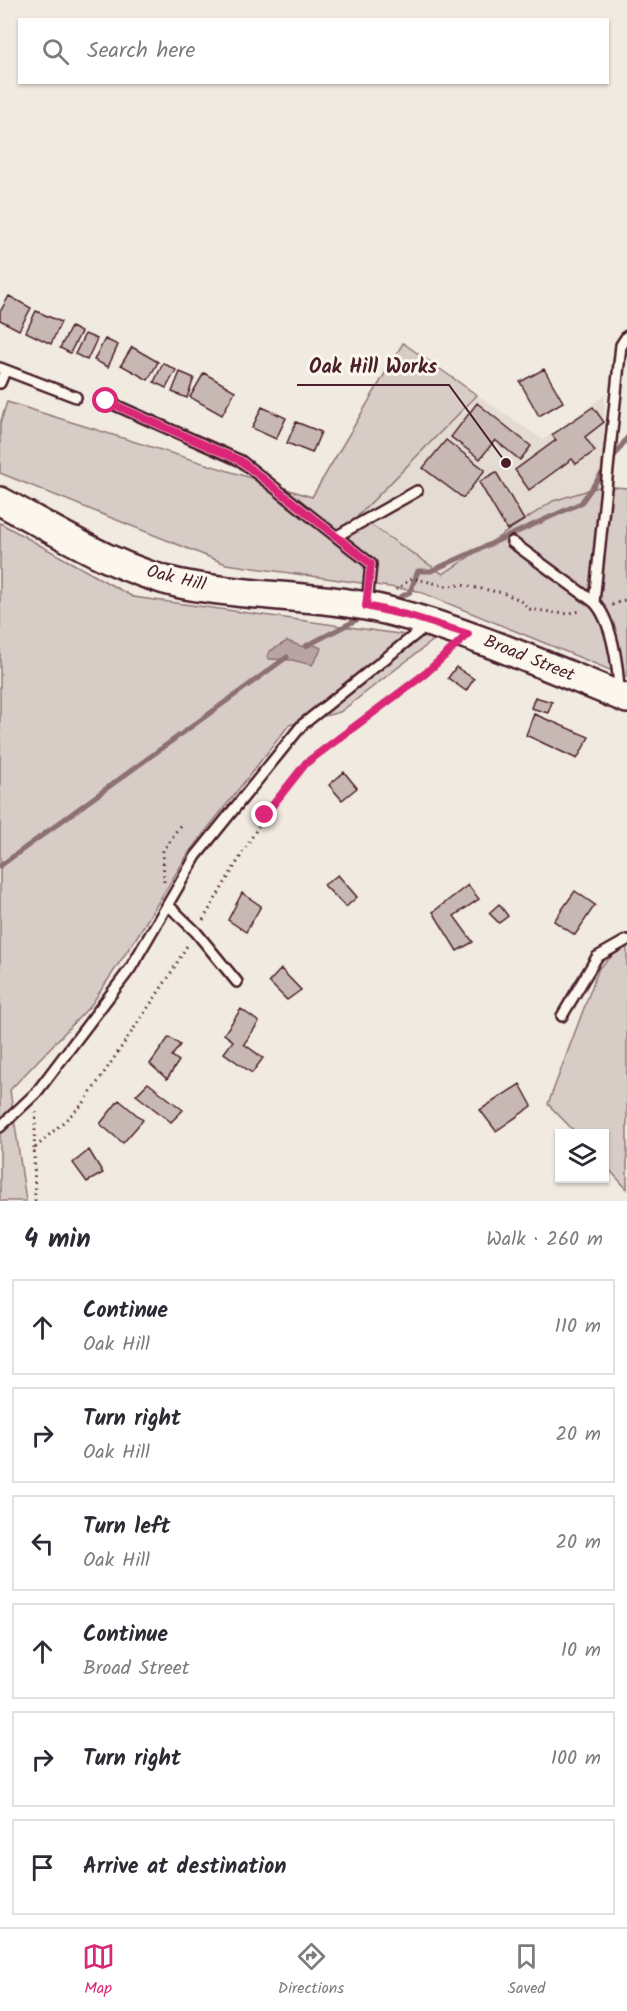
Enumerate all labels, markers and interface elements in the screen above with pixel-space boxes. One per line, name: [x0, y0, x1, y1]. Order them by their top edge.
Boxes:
search box: [18, 18, 609, 84]
text: Search here: [87, 34, 195, 69]
icon: search: [39, 35, 72, 68]
callout: Oak Hill Works: [297, 347, 449, 385]
text: Oak Hill Works: [309, 352, 438, 384]
route start: [92, 387, 118, 413]
street label: Oak Hill: [143, 558, 209, 601]
street label: Broad Street: [479, 628, 580, 691]
route end: [251, 801, 277, 827]
map controls: [555, 1129, 609, 1183]
button: layers: [555, 1129, 609, 1183]
text: 4 min: [24, 1219, 91, 1261]
text: Walk · 260 m: [486, 1224, 603, 1256]
text: Continue: [83, 1294, 168, 1329]
icon: ahead: [26, 1311, 59, 1344]
text: 110 m: [555, 1311, 601, 1343]
text: Oak Hill: [83, 1329, 150, 1361]
text: Turn right: [83, 1402, 181, 1437]
icon: right: [26, 1419, 59, 1452]
text: 20 m: [555, 1419, 601, 1451]
text: Oak Hill: [83, 1437, 150, 1469]
text: Turn left: [83, 1510, 170, 1545]
icon: left: [26, 1527, 59, 1560]
text: 20 m: [555, 1527, 601, 1559]
text: Oak Hill: [83, 1545, 150, 1577]
text: Continue: [83, 1618, 168, 1653]
icon: ahead: [26, 1635, 59, 1668]
text: 10 m: [561, 1635, 601, 1667]
text: Broad Street: [83, 1653, 190, 1685]
text: Turn right: [83, 1742, 181, 1777]
icon: right: [26, 1743, 59, 1776]
text: 100 m: [551, 1743, 601, 1775]
text: Arrive at destination: [83, 1850, 286, 1885]
icon: arrive: [26, 1851, 59, 1884]
tab: Map: [82, 1940, 115, 2001]
tab: Directions: [278, 1940, 344, 2001]
tab: Saved: [507, 1940, 545, 2001]

